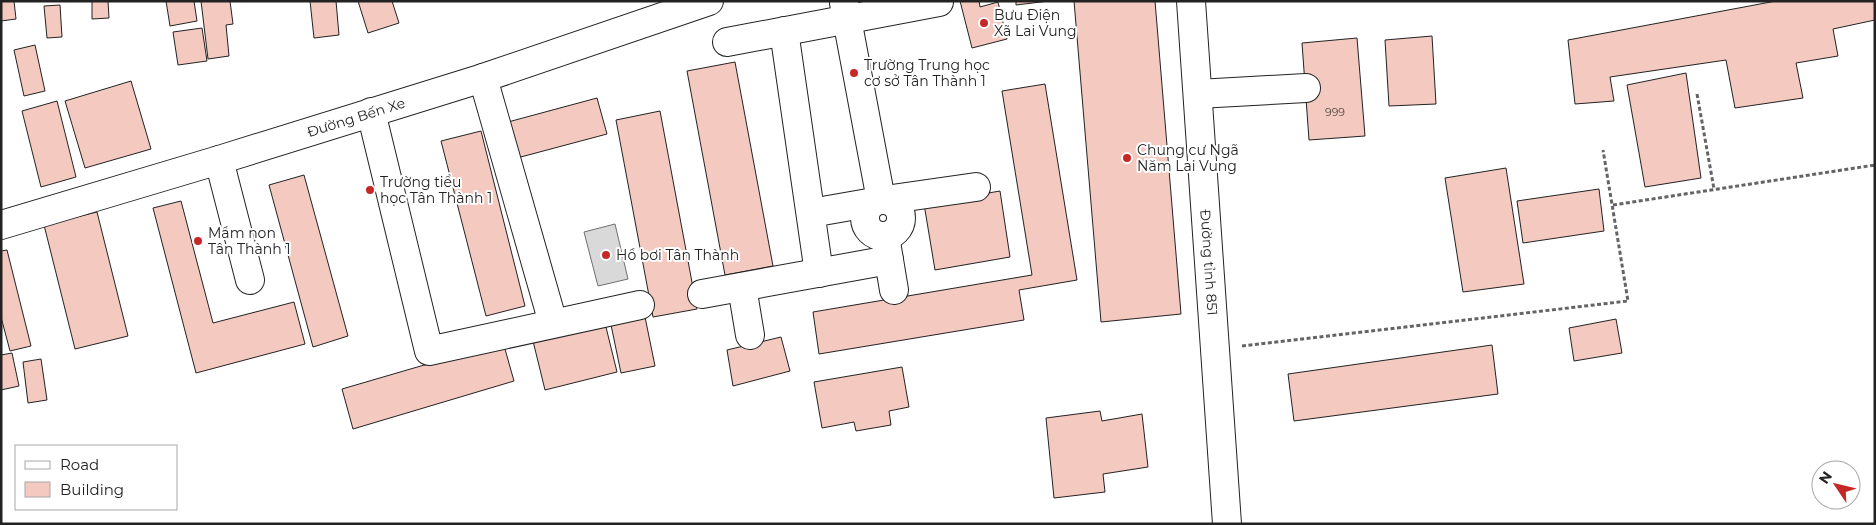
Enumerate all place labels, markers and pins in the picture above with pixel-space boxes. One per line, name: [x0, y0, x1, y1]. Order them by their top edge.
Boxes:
place label: Bưu Điện Xã Lai Vung: [994, 6, 1077, 40]
marker: Bưu Điện Xã Lai Vung: [978, 17, 990, 29]
place label: Trường Trung học cơ sở Tân Thành 1: [864, 56, 990, 90]
marker: Trường Trung học cơ sở Tân Thành 1: [848, 67, 860, 79]
place label: Chung cư Ngã Năm Lai Vung: [1137, 141, 1239, 175]
marker: Chung cư Ngã Năm Lai Vung: [1121, 152, 1133, 164]
place label: Trường tiểu học Tân Thành 1: [380, 173, 492, 207]
marker: Trường tiểu học Tân Thành 1: [364, 184, 376, 196]
place label: Mầm non Tân Thành 1: [208, 224, 290, 258]
marker: Mầm non Tân Thành 1: [192, 235, 204, 247]
place label: Hồ bơi Tân Thành: [616, 246, 739, 264]
marker: Hồ bơi Tân Thành: [600, 249, 612, 261]

